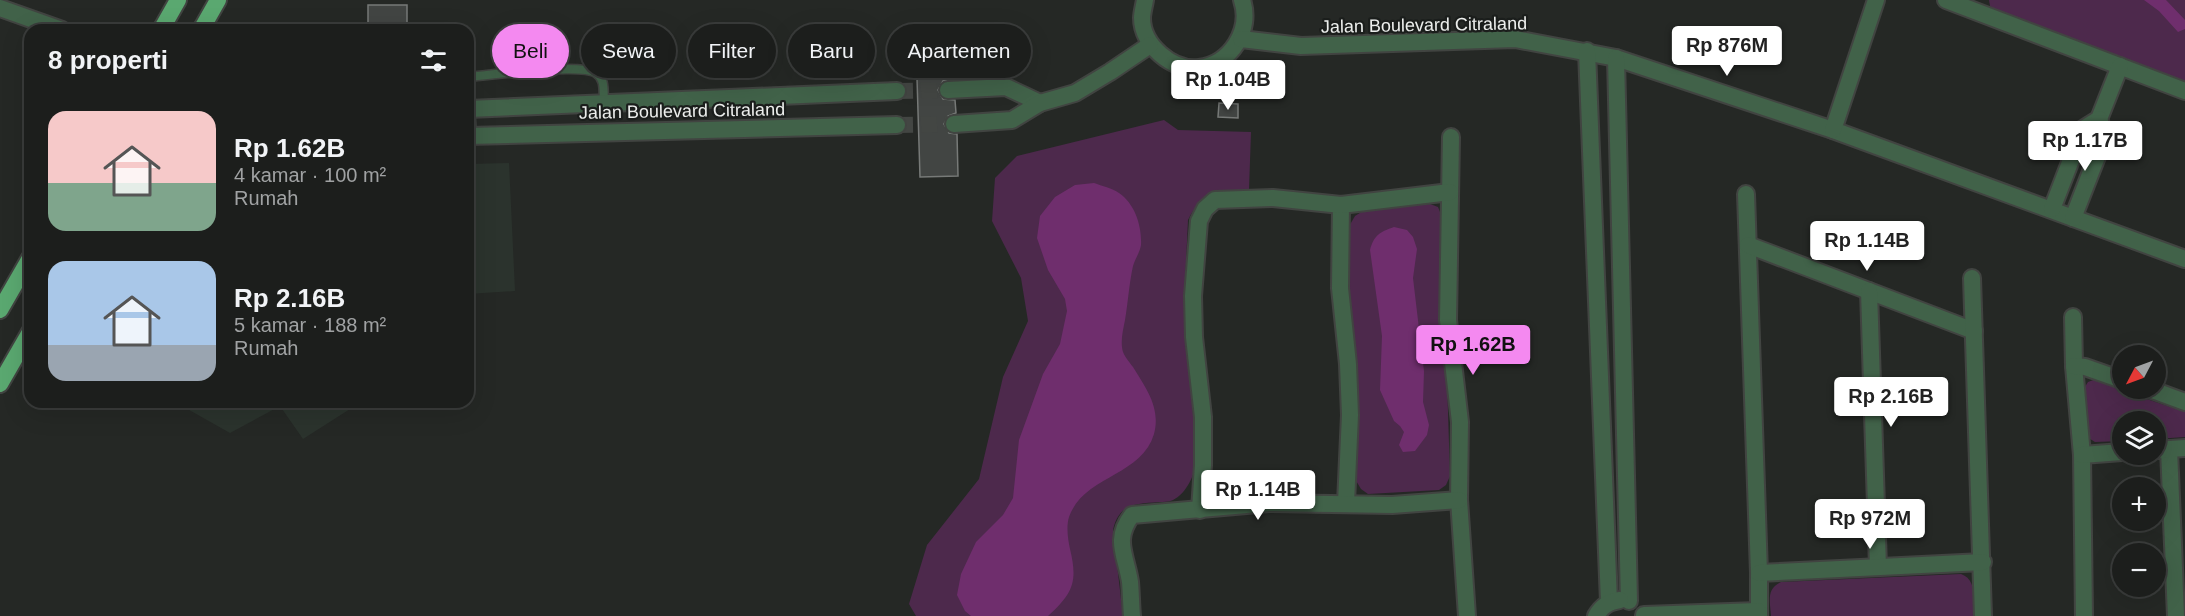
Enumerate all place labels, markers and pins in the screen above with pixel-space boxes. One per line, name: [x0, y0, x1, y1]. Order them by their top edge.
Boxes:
pin: Rp 876M: [1672, 26, 1782, 77]
pin: Rp 1.04B: [1166, 60, 1290, 111]
pin: Rp 1.17B: [2023, 121, 2147, 172]
pin: Rp 1.14B: [1805, 221, 1929, 272]
pin: Rp 1.62B: [1411, 325, 1535, 376]
pin: Rp 2.16B: [1829, 377, 1953, 428]
pin: Rp 1.14B: [1196, 470, 1320, 521]
pin: Rp 972M: [1815, 499, 1925, 550]

